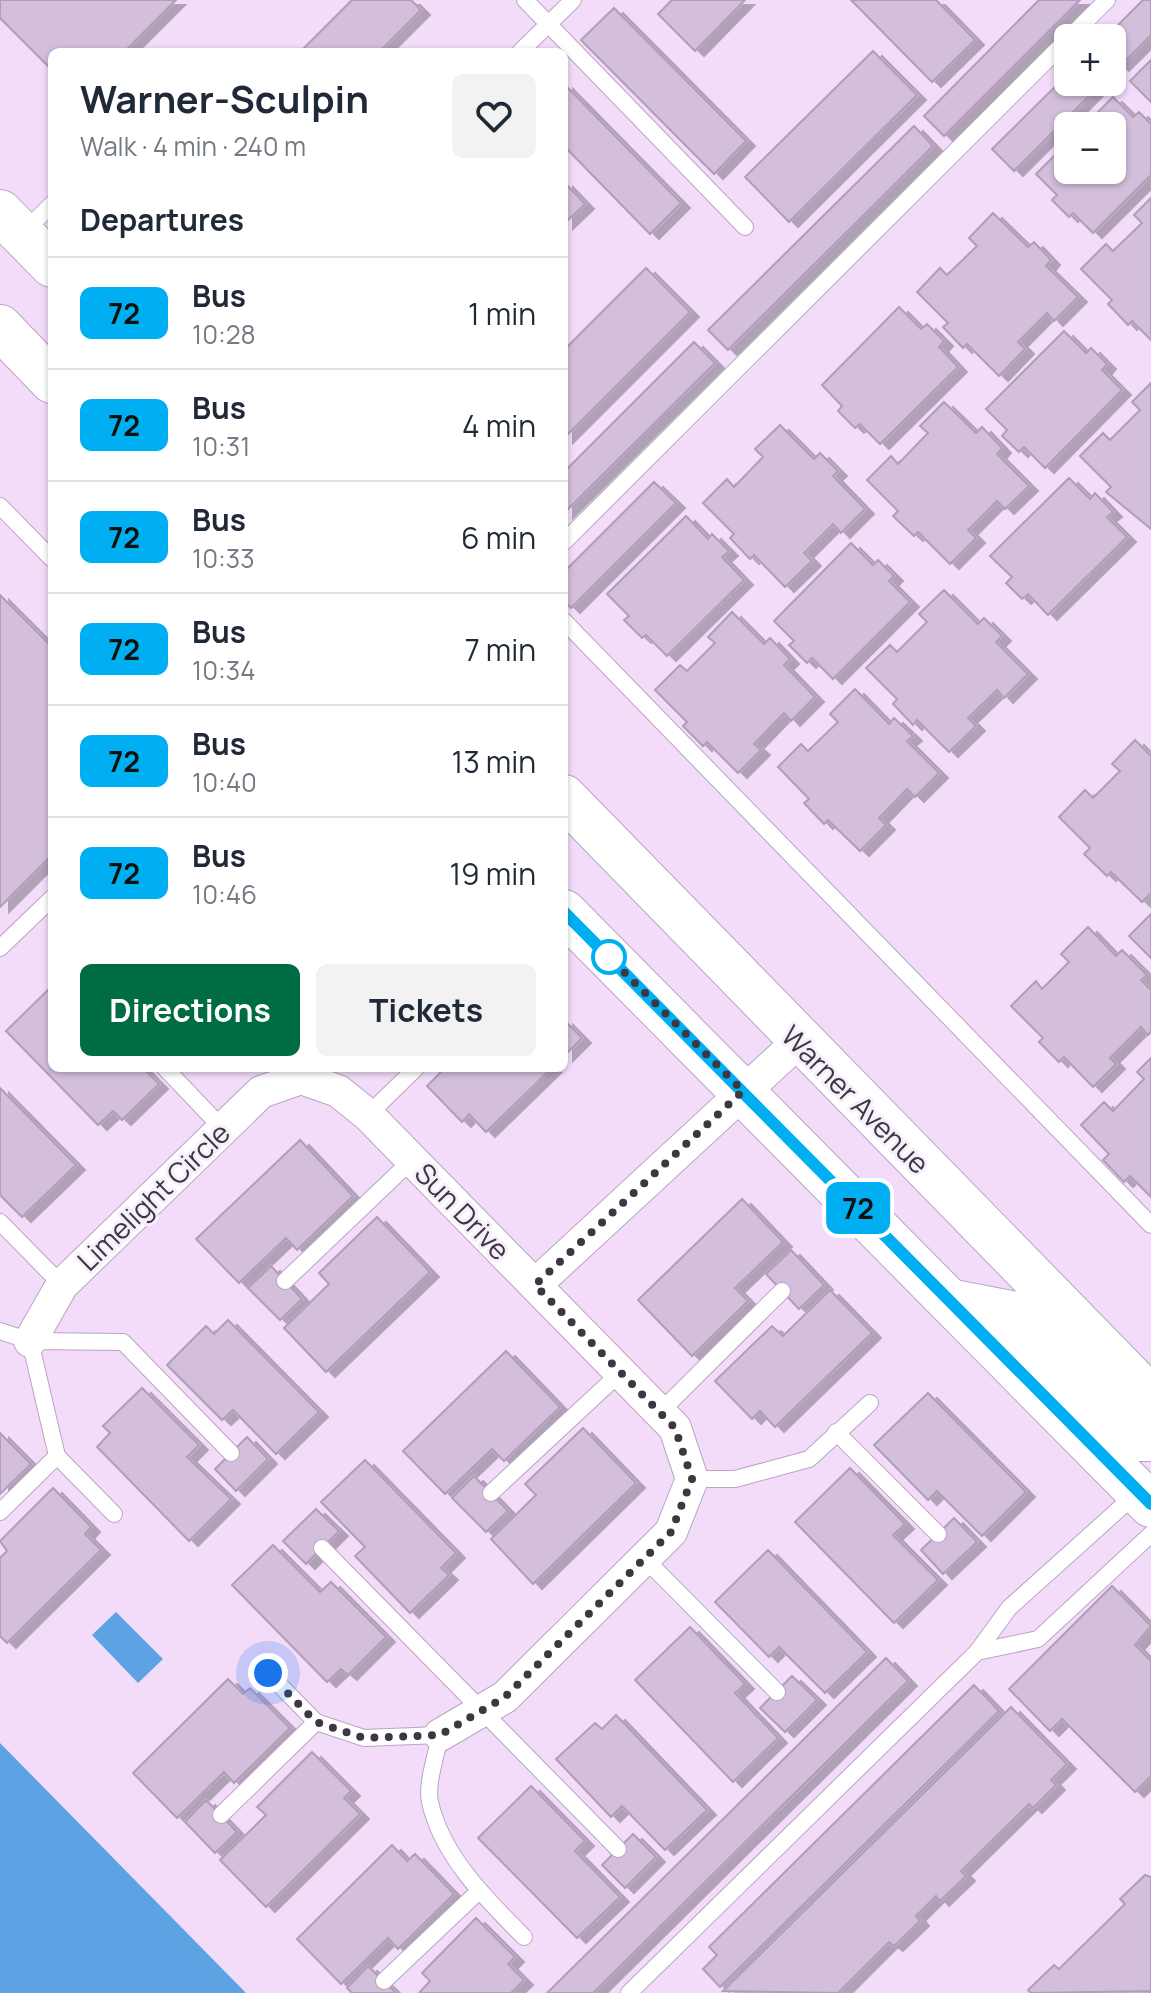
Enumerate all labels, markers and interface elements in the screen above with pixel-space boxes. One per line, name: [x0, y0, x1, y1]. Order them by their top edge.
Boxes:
map controls: [1054, 24, 1126, 184]
button: +: [1054, 24, 1126, 96]
text: Warner-Sculpin: [80, 72, 369, 124]
button: heart: [452, 74, 536, 158]
button: −: [1054, 112, 1126, 184]
text: Walk · 4 min · 240 m: [80, 128, 306, 164]
text: Departures: [80, 199, 244, 240]
text: Bus: [192, 275, 246, 316]
text: 1 min: [468, 293, 536, 334]
text: 72: [108, 294, 140, 332]
text: 10:28: [192, 316, 256, 352]
text: Bus: [192, 387, 246, 428]
text: 4 min: [462, 405, 536, 446]
text: 72: [108, 406, 140, 444]
text: 10:31: [192, 428, 250, 464]
text: Bus: [192, 499, 246, 540]
text: 6 min: [461, 517, 536, 558]
text: 72: [108, 518, 140, 556]
text: 10:33: [192, 540, 255, 576]
text: Bus: [192, 611, 246, 652]
text: 7 min: [465, 629, 536, 670]
text: 72: [108, 630, 140, 668]
text: 10:34: [192, 652, 255, 688]
text: Bus: [192, 723, 246, 764]
text: 13 min: [451, 741, 536, 782]
text: 72: [108, 742, 140, 780]
text: 10:40: [192, 764, 257, 800]
text: Bus: [192, 835, 246, 876]
text: 19 min: [449, 853, 536, 894]
text: 72: [108, 854, 140, 892]
text: 10:46: [192, 876, 257, 912]
unlabelled marker: [592, 940, 626, 974]
button: Directions: [80, 964, 300, 1056]
button: Tickets: [316, 964, 536, 1056]
street label: Warner Avenue: [774, 1017, 938, 1181]
street label: Limelight Circle: [68, 1113, 238, 1279]
street label: Sun Drive: [407, 1154, 519, 1268]
line badge: 72: [822, 1182, 894, 1234]
text: 72: [842, 1189, 874, 1227]
your location: [248, 1653, 288, 1693]

